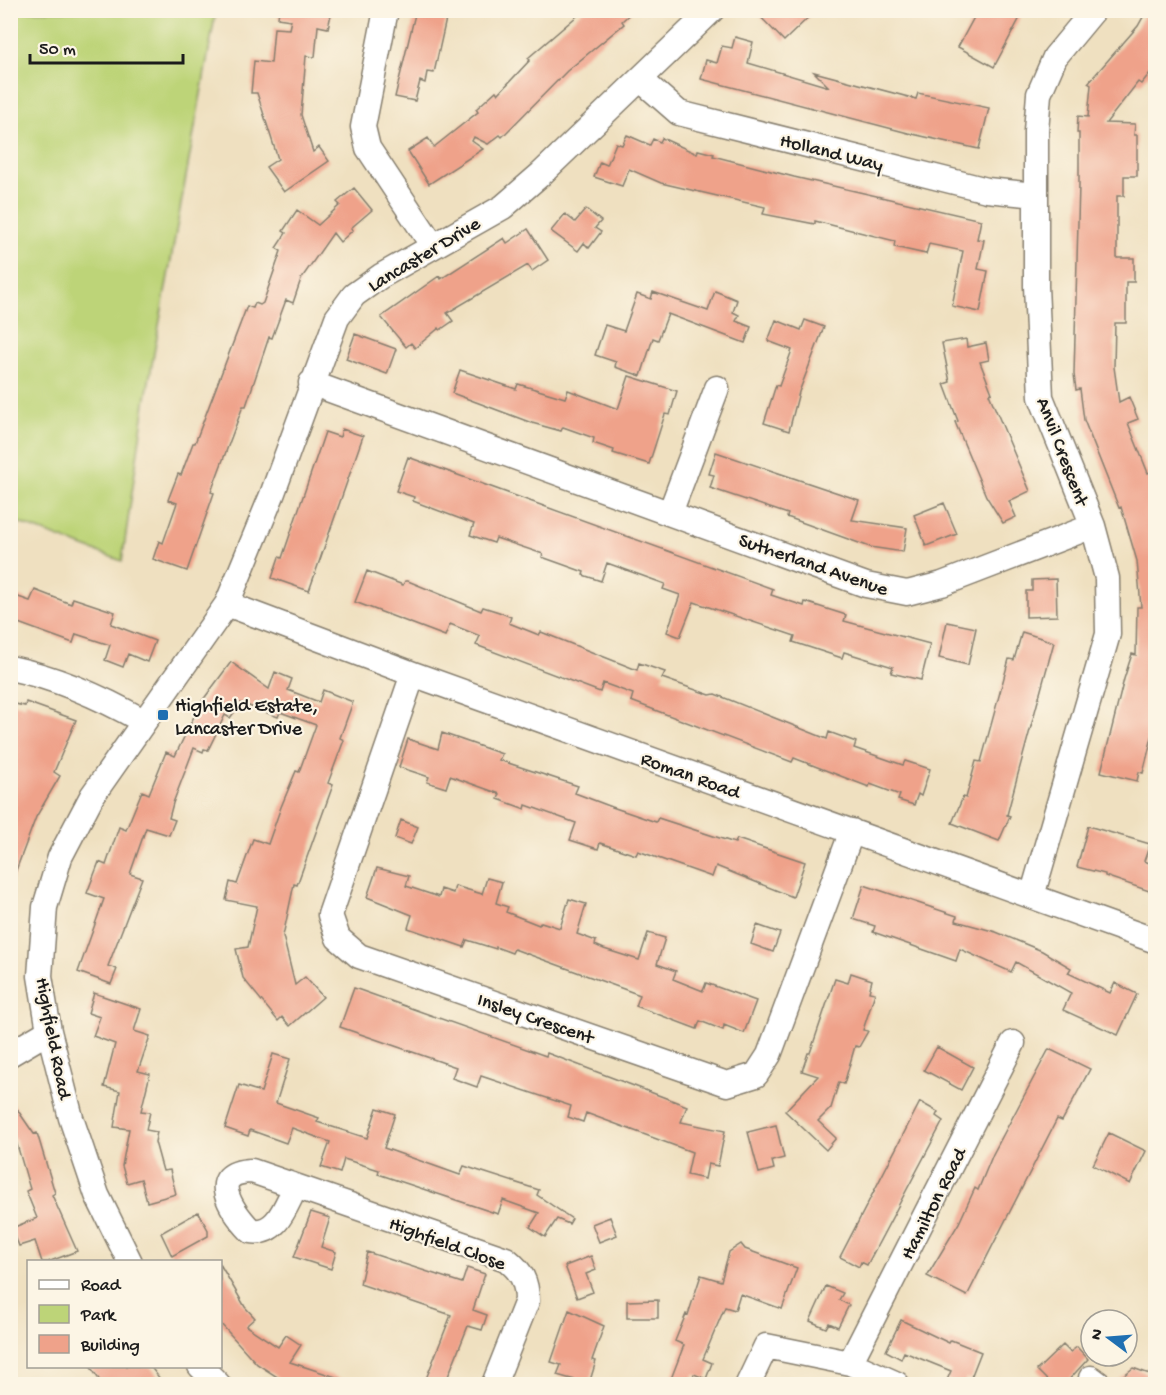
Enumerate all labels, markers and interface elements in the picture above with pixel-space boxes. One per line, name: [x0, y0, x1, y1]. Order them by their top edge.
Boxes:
scale bar: [30, 27, 183, 65]
text: 50 m: [39, 40, 76, 61]
street label: Holland Way: [777, 130, 885, 178]
street label: Lancaster Drive: [364, 213, 486, 299]
street label: Anvil Crescent: [1030, 395, 1093, 511]
street label: Sutherland Avenue: [735, 530, 891, 603]
place label: Highfield Estate, Lancaster Drive: [175, 696, 318, 742]
marker: Highfield Estate, Lancaster Drive: [156, 708, 170, 722]
street label: Roman Road: [637, 749, 745, 807]
street label: Highfield Road: [29, 976, 75, 1104]
street label: Insley Crescent: [474, 990, 598, 1052]
street label: Hamilton Road: [897, 1143, 974, 1264]
street label: Highfield Close: [385, 1213, 509, 1277]
legend: [27, 1260, 222, 1368]
text: Road: [81, 1276, 122, 1297]
text: Park: [80, 1306, 117, 1327]
north arrow: [1079, 1308, 1139, 1368]
text: N: [1087, 1327, 1109, 1342]
text: Building: [80, 1336, 140, 1357]

